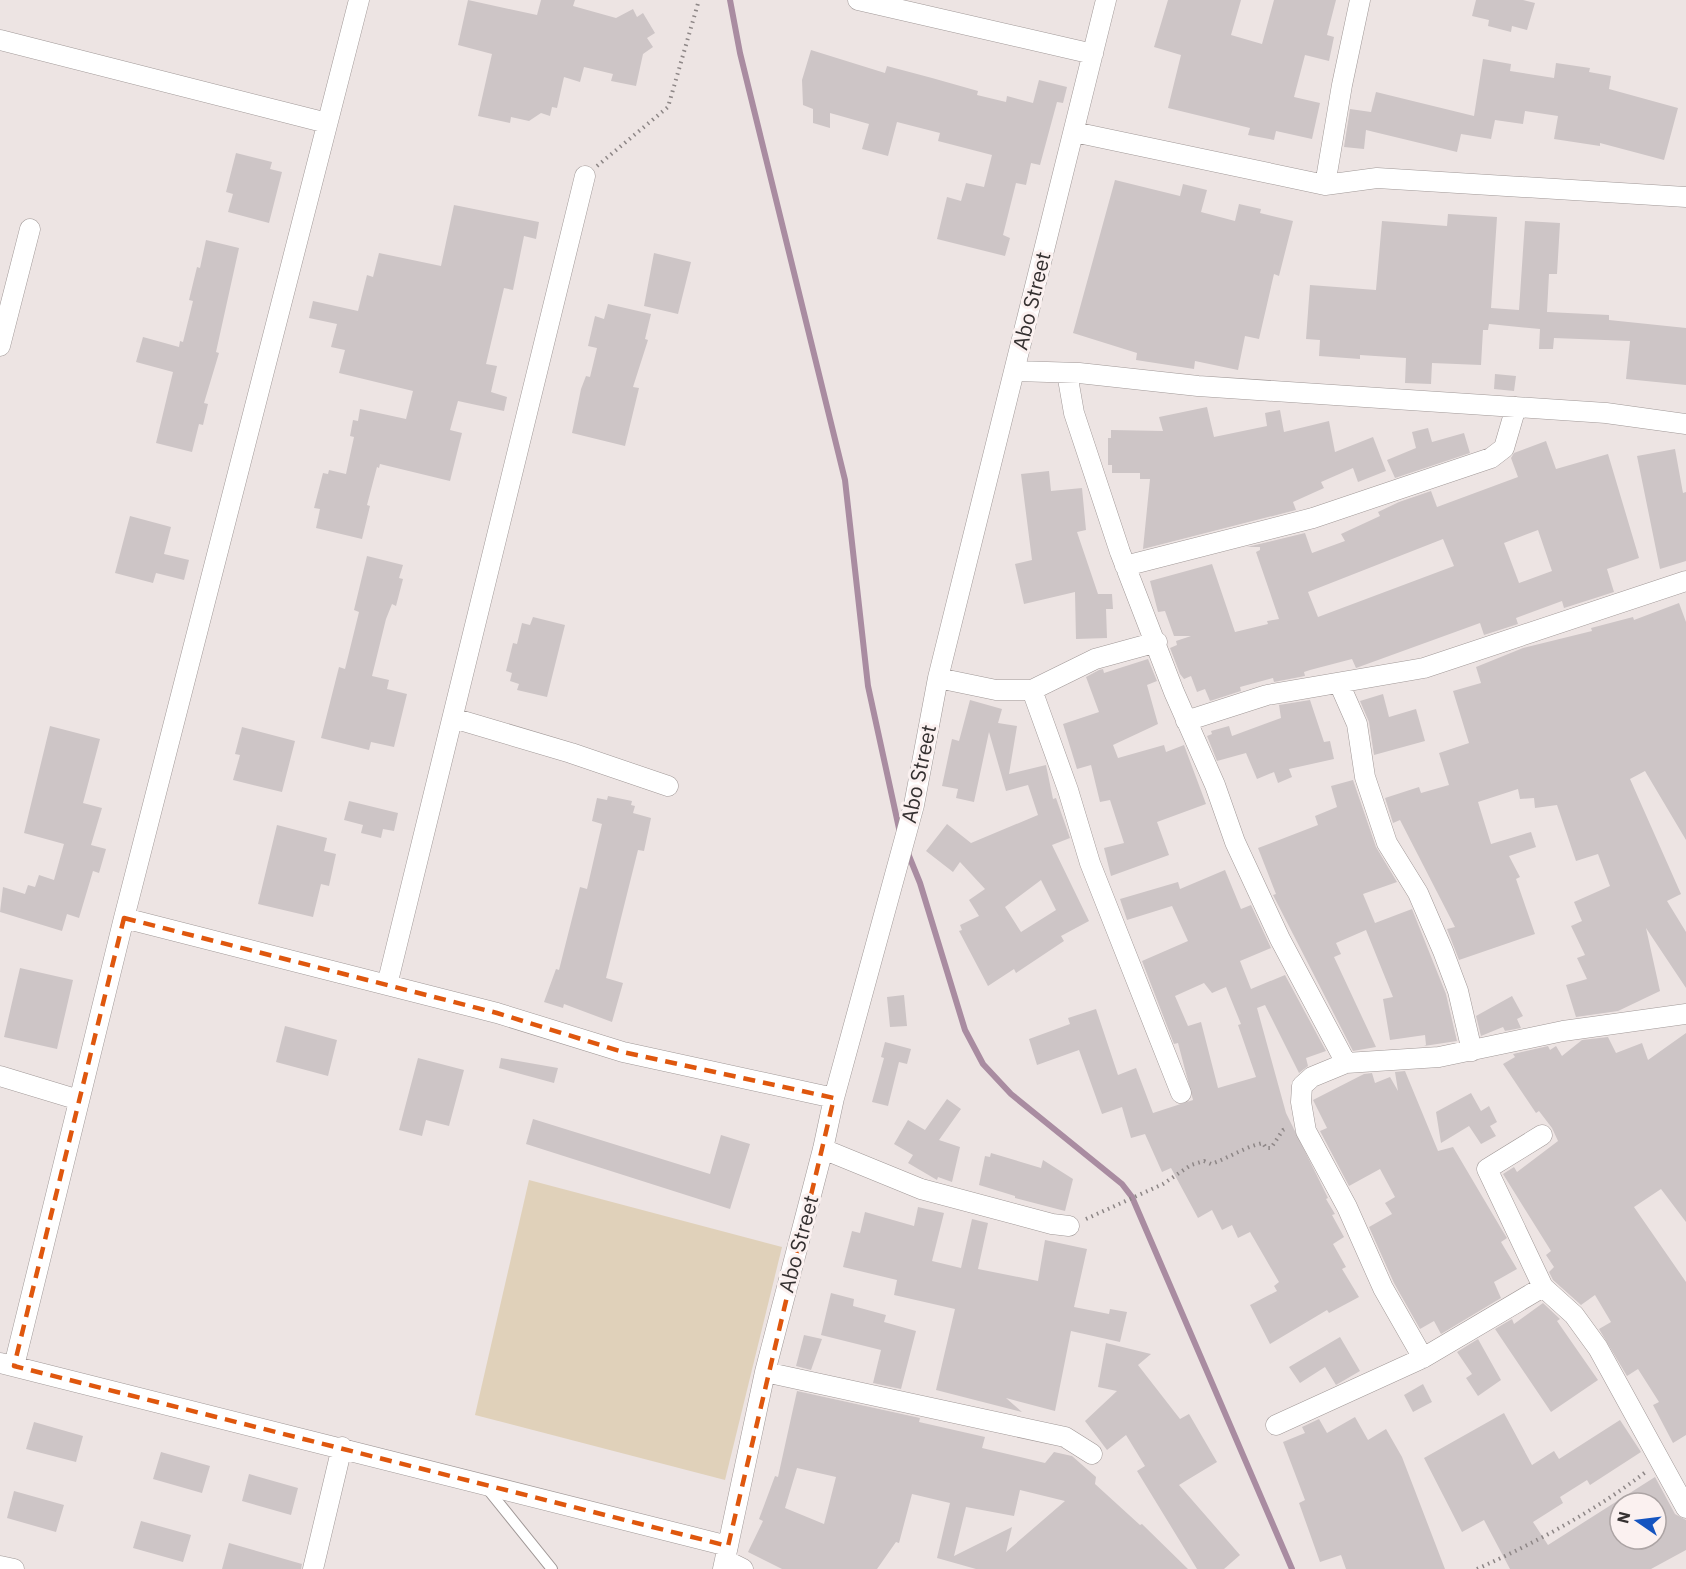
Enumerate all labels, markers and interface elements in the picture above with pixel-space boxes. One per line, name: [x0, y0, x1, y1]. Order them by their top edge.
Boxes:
street label: Abo Street: [1005, 249, 1057, 353]
street label: Abo Street: [894, 722, 942, 826]
street label: Abo Street: [772, 1192, 824, 1296]
north arrow: [1608, 1491, 1668, 1551]
text: N: [1612, 1509, 1635, 1525]

